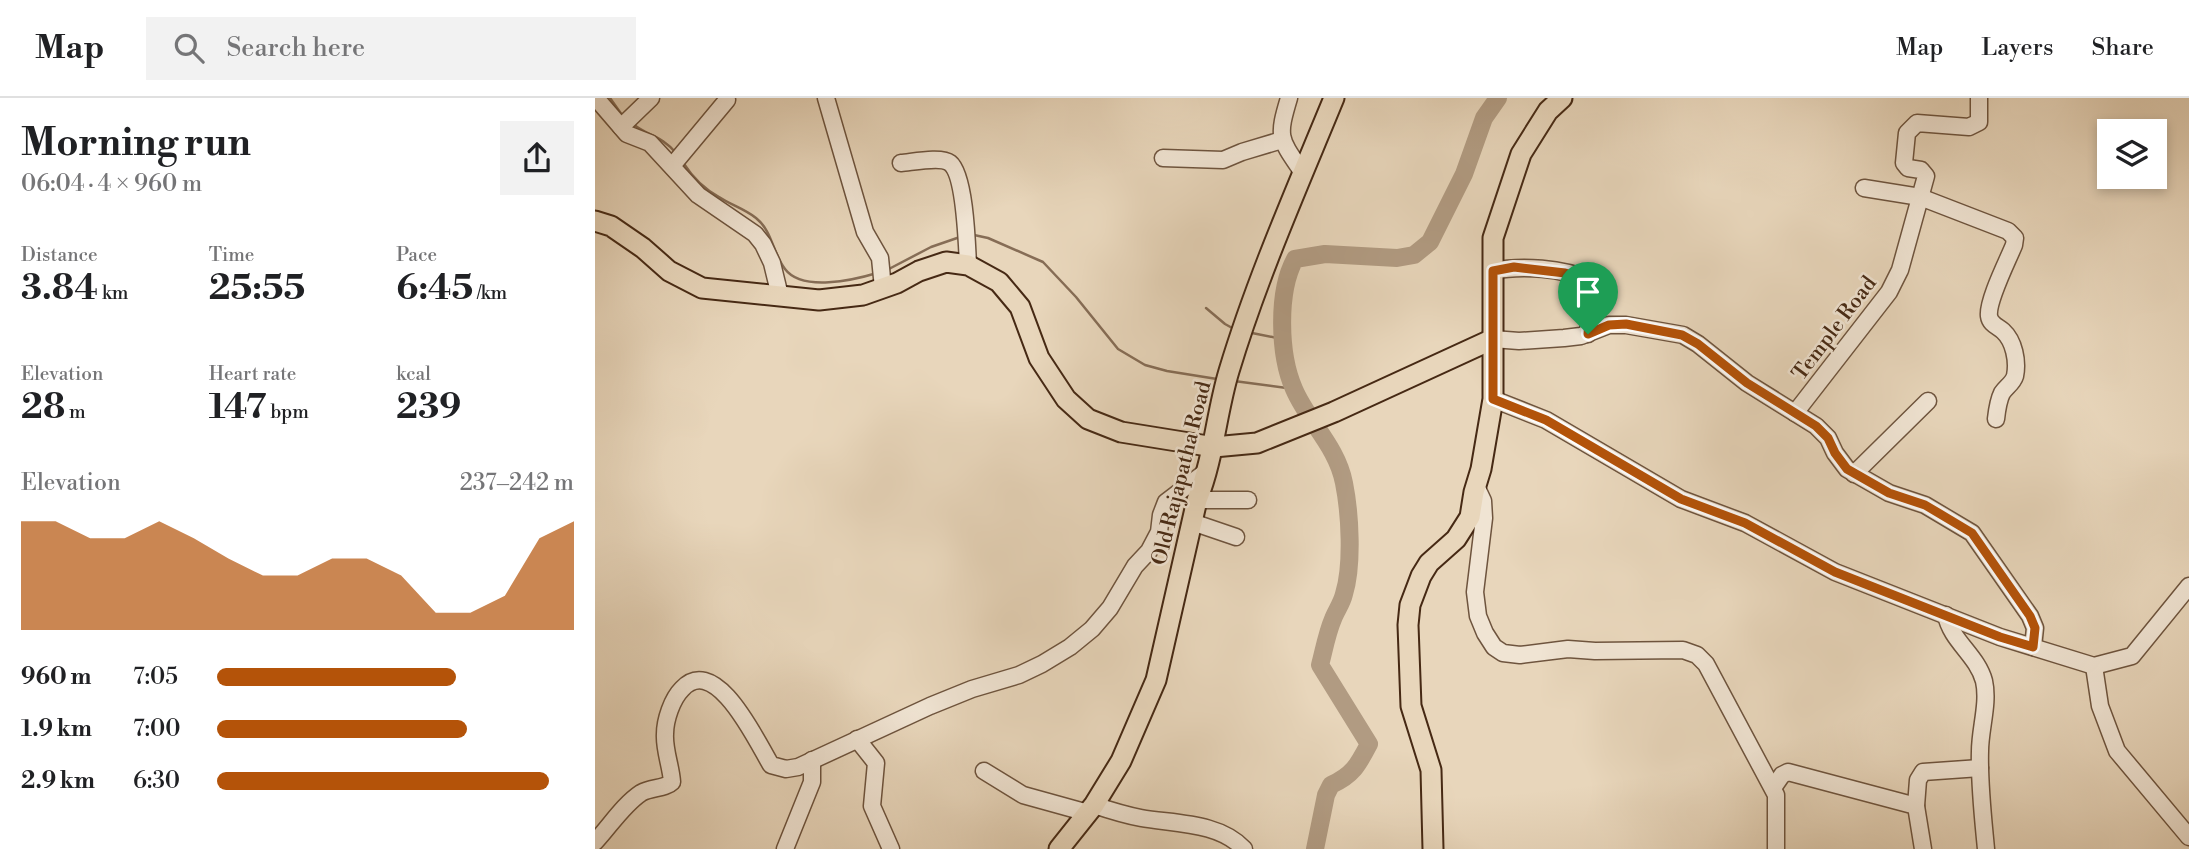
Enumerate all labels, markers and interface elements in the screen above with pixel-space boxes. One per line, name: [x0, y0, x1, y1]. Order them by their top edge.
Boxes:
search box: [146, 17, 636, 80]
text: Map: [35, 28, 104, 69]
icon: search: [170, 29, 208, 67]
text: Search here: [226, 32, 365, 64]
text: Map: [1896, 33, 1943, 63]
text: Layers: [1981, 33, 2053, 63]
text: Share: [2091, 33, 2154, 63]
map controls: [2097, 119, 2167, 189]
button: layers: [2097, 119, 2167, 189]
text: Morning run: [21, 120, 251, 167]
button: share: [500, 121, 574, 195]
text: 06:04 · 4 × 960 m: [21, 170, 202, 198]
text: Distance: [21, 243, 98, 267]
text: Time: [209, 243, 254, 267]
text: Pace: [396, 243, 437, 267]
pin: [1558, 262, 1618, 334]
text: 3.84: [21, 267, 98, 310]
text: 25:55: [209, 267, 305, 310]
text: 6:45: [396, 267, 473, 310]
street label: Temple Road: [1787, 271, 1882, 386]
icon: arrive: [1569, 273, 1607, 311]
text: km: [98, 281, 128, 305]
text: /km: [473, 281, 507, 305]
text: Elevation: [21, 362, 103, 386]
text: Heart rate: [209, 362, 296, 386]
text: kcal: [396, 362, 431, 386]
street label: Old Rajapatha Road: [1147, 379, 1217, 568]
text: 28: [21, 386, 65, 429]
text: 147: [209, 386, 266, 429]
text: 239: [396, 386, 461, 429]
text: m: [65, 400, 86, 424]
text: bpm: [266, 400, 309, 424]
text: Elevation: [21, 469, 121, 497]
text: 237–242 m: [460, 469, 574, 497]
text: 960 m: [21, 663, 91, 691]
text: 7:05: [133, 663, 178, 691]
text: 1.9 km: [21, 715, 92, 743]
text: 7:00: [133, 715, 181, 743]
text: 2.9 km: [21, 767, 95, 795]
text: 6:30: [133, 767, 180, 795]

